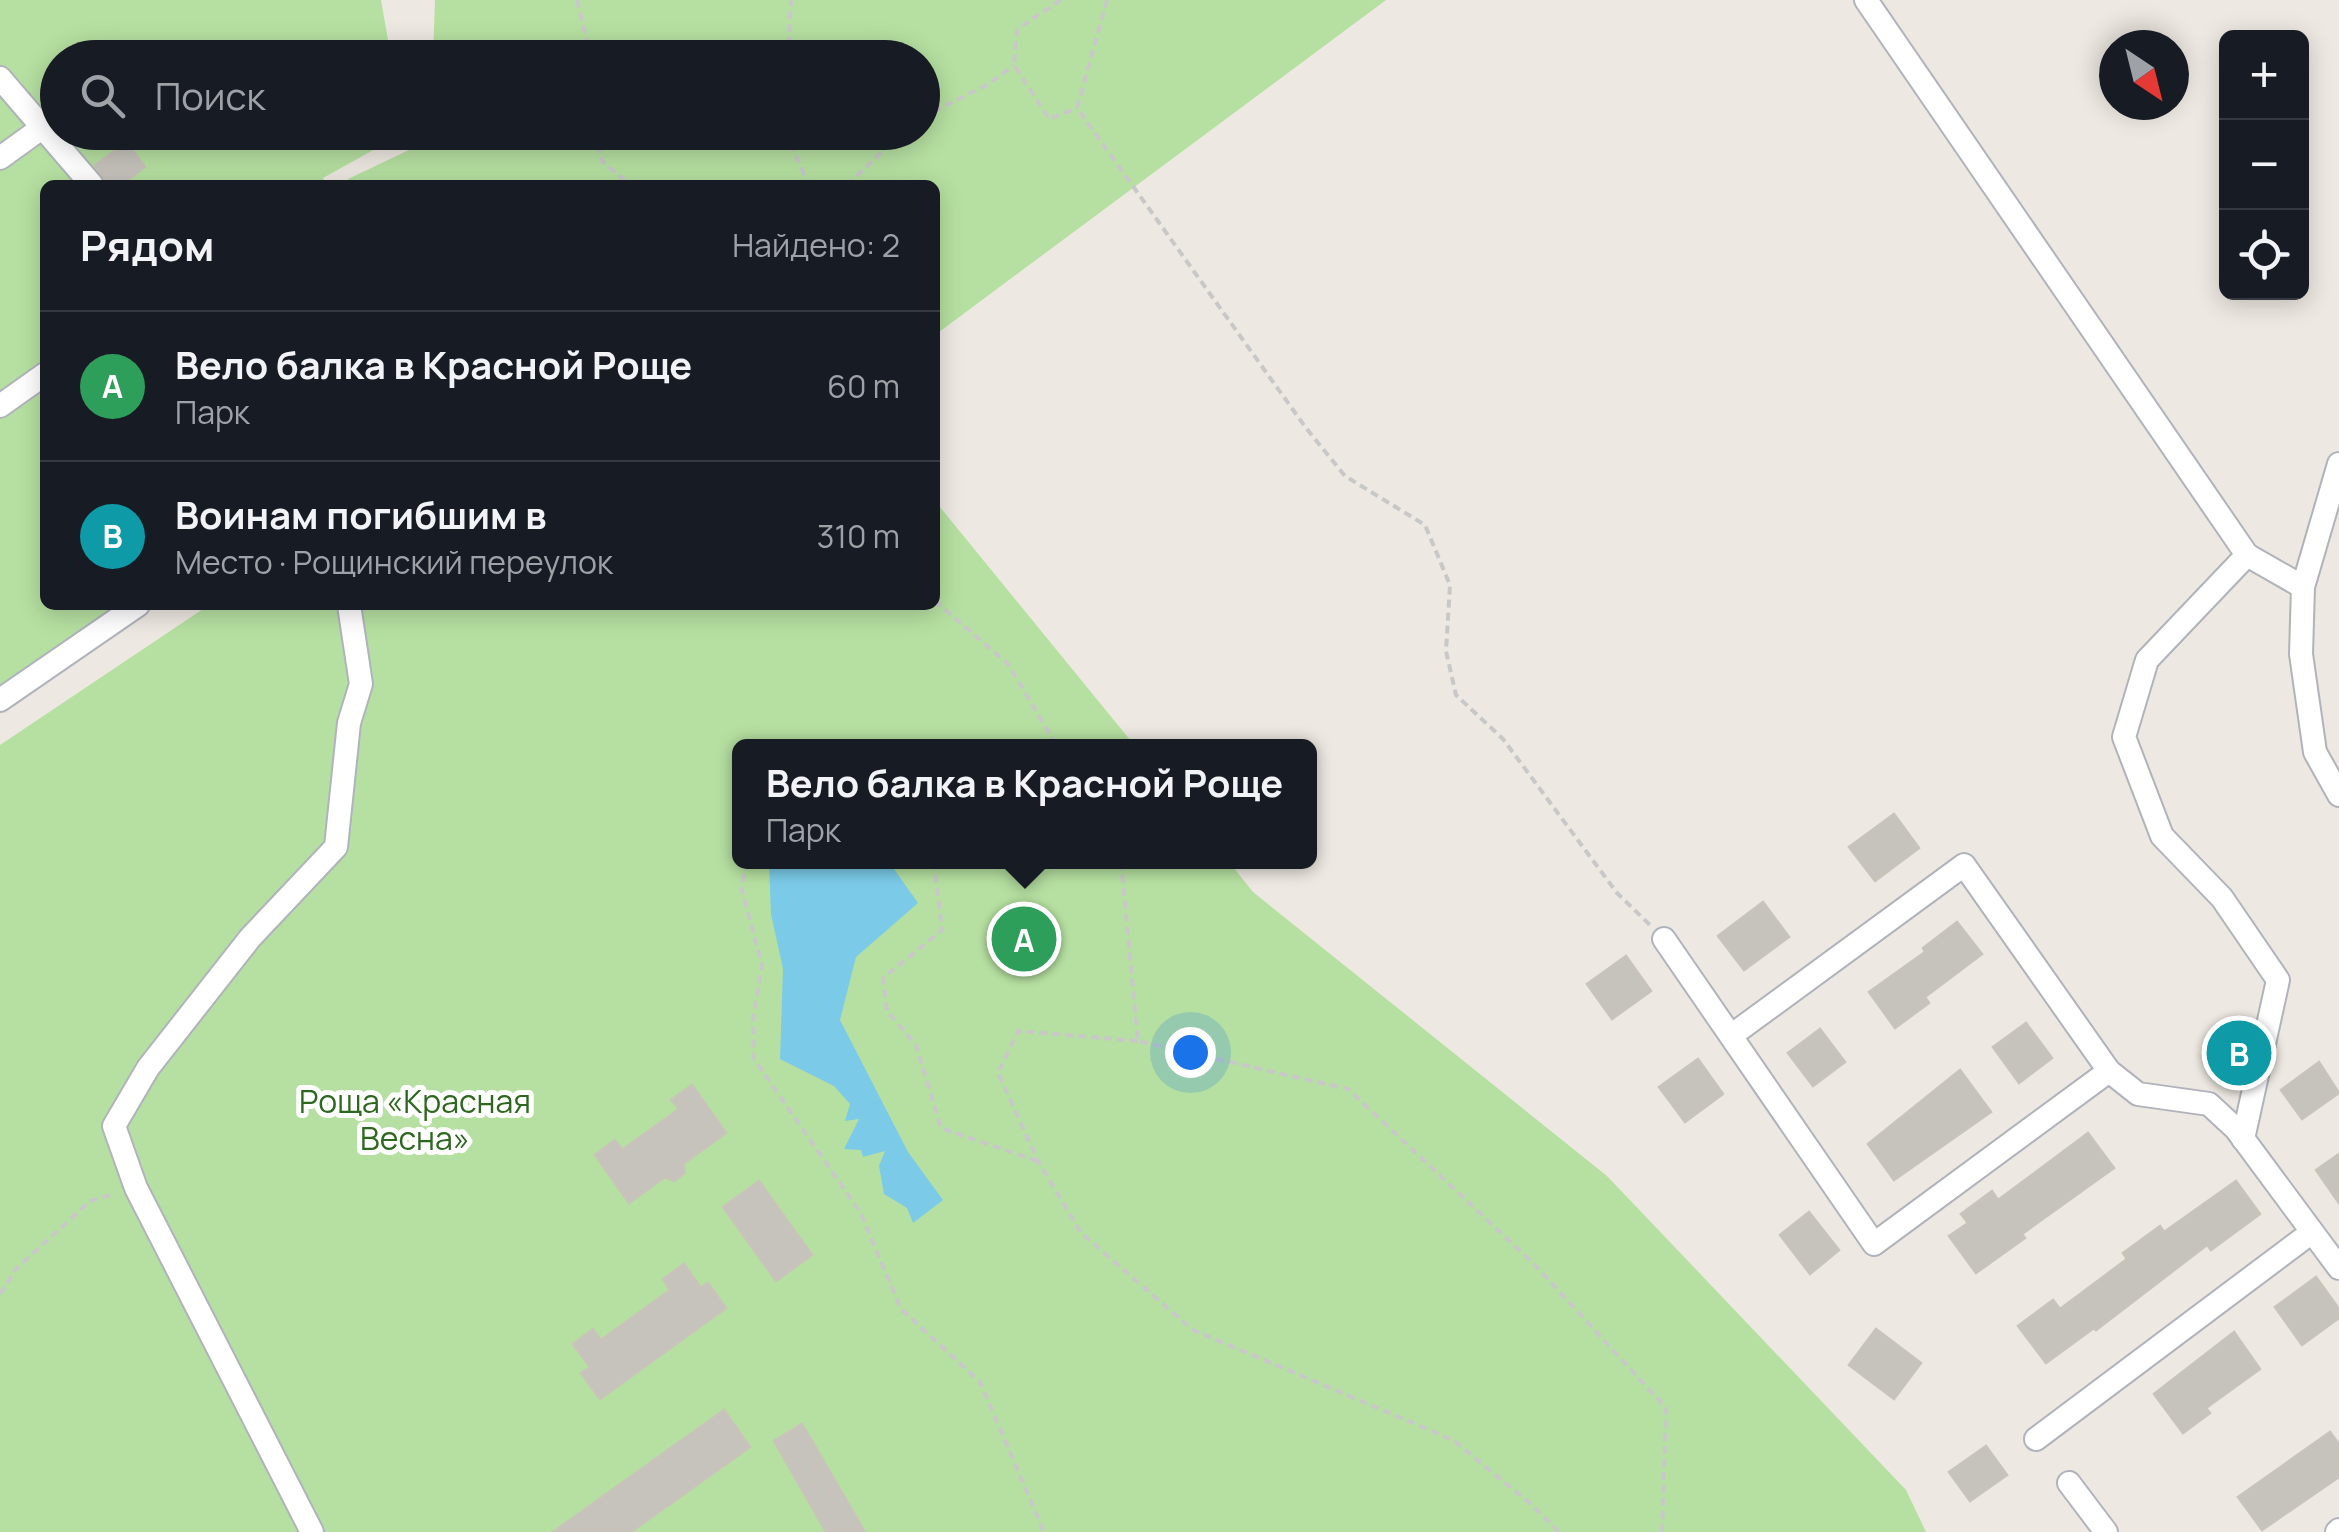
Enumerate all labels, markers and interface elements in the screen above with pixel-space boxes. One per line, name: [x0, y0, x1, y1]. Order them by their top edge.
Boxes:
north arrow: [2099, 30, 2189, 120]
map controls: [2219, 30, 2309, 300]
button: +: [2219, 30, 2309, 120]
search box: [40, 40, 940, 150]
icon: search: [75, 68, 130, 123]
text: Поиск: [155, 69, 265, 121]
button: −: [2219, 120, 2309, 210]
button: locate: [2219, 210, 2309, 300]
text: Рядом: [80, 216, 214, 274]
text: Найдено: 2: [732, 223, 900, 267]
text: Вело балка в Красной Роще: [175, 338, 692, 390]
text: A: [102, 364, 123, 408]
text: 60 m: [827, 364, 900, 408]
text: Парк: [175, 390, 250, 434]
text: Воинам погибшим в: [175, 488, 546, 540]
text: B: [102, 514, 123, 558]
text: 310 m: [817, 514, 900, 558]
text: Место · Рощинский переулок: [175, 540, 613, 584]
popup: [732, 739, 1317, 869]
text: Вело балка в Красной Роще: [766, 756, 1283, 808]
text: Парк: [766, 808, 841, 852]
pin: A: [992, 902, 1056, 976]
pin: B: [2206, 1016, 2272, 1090]
your location: [1165, 1027, 1216, 1078]
park label: Роща «Красная Весна»: [299, 1079, 531, 1160]

